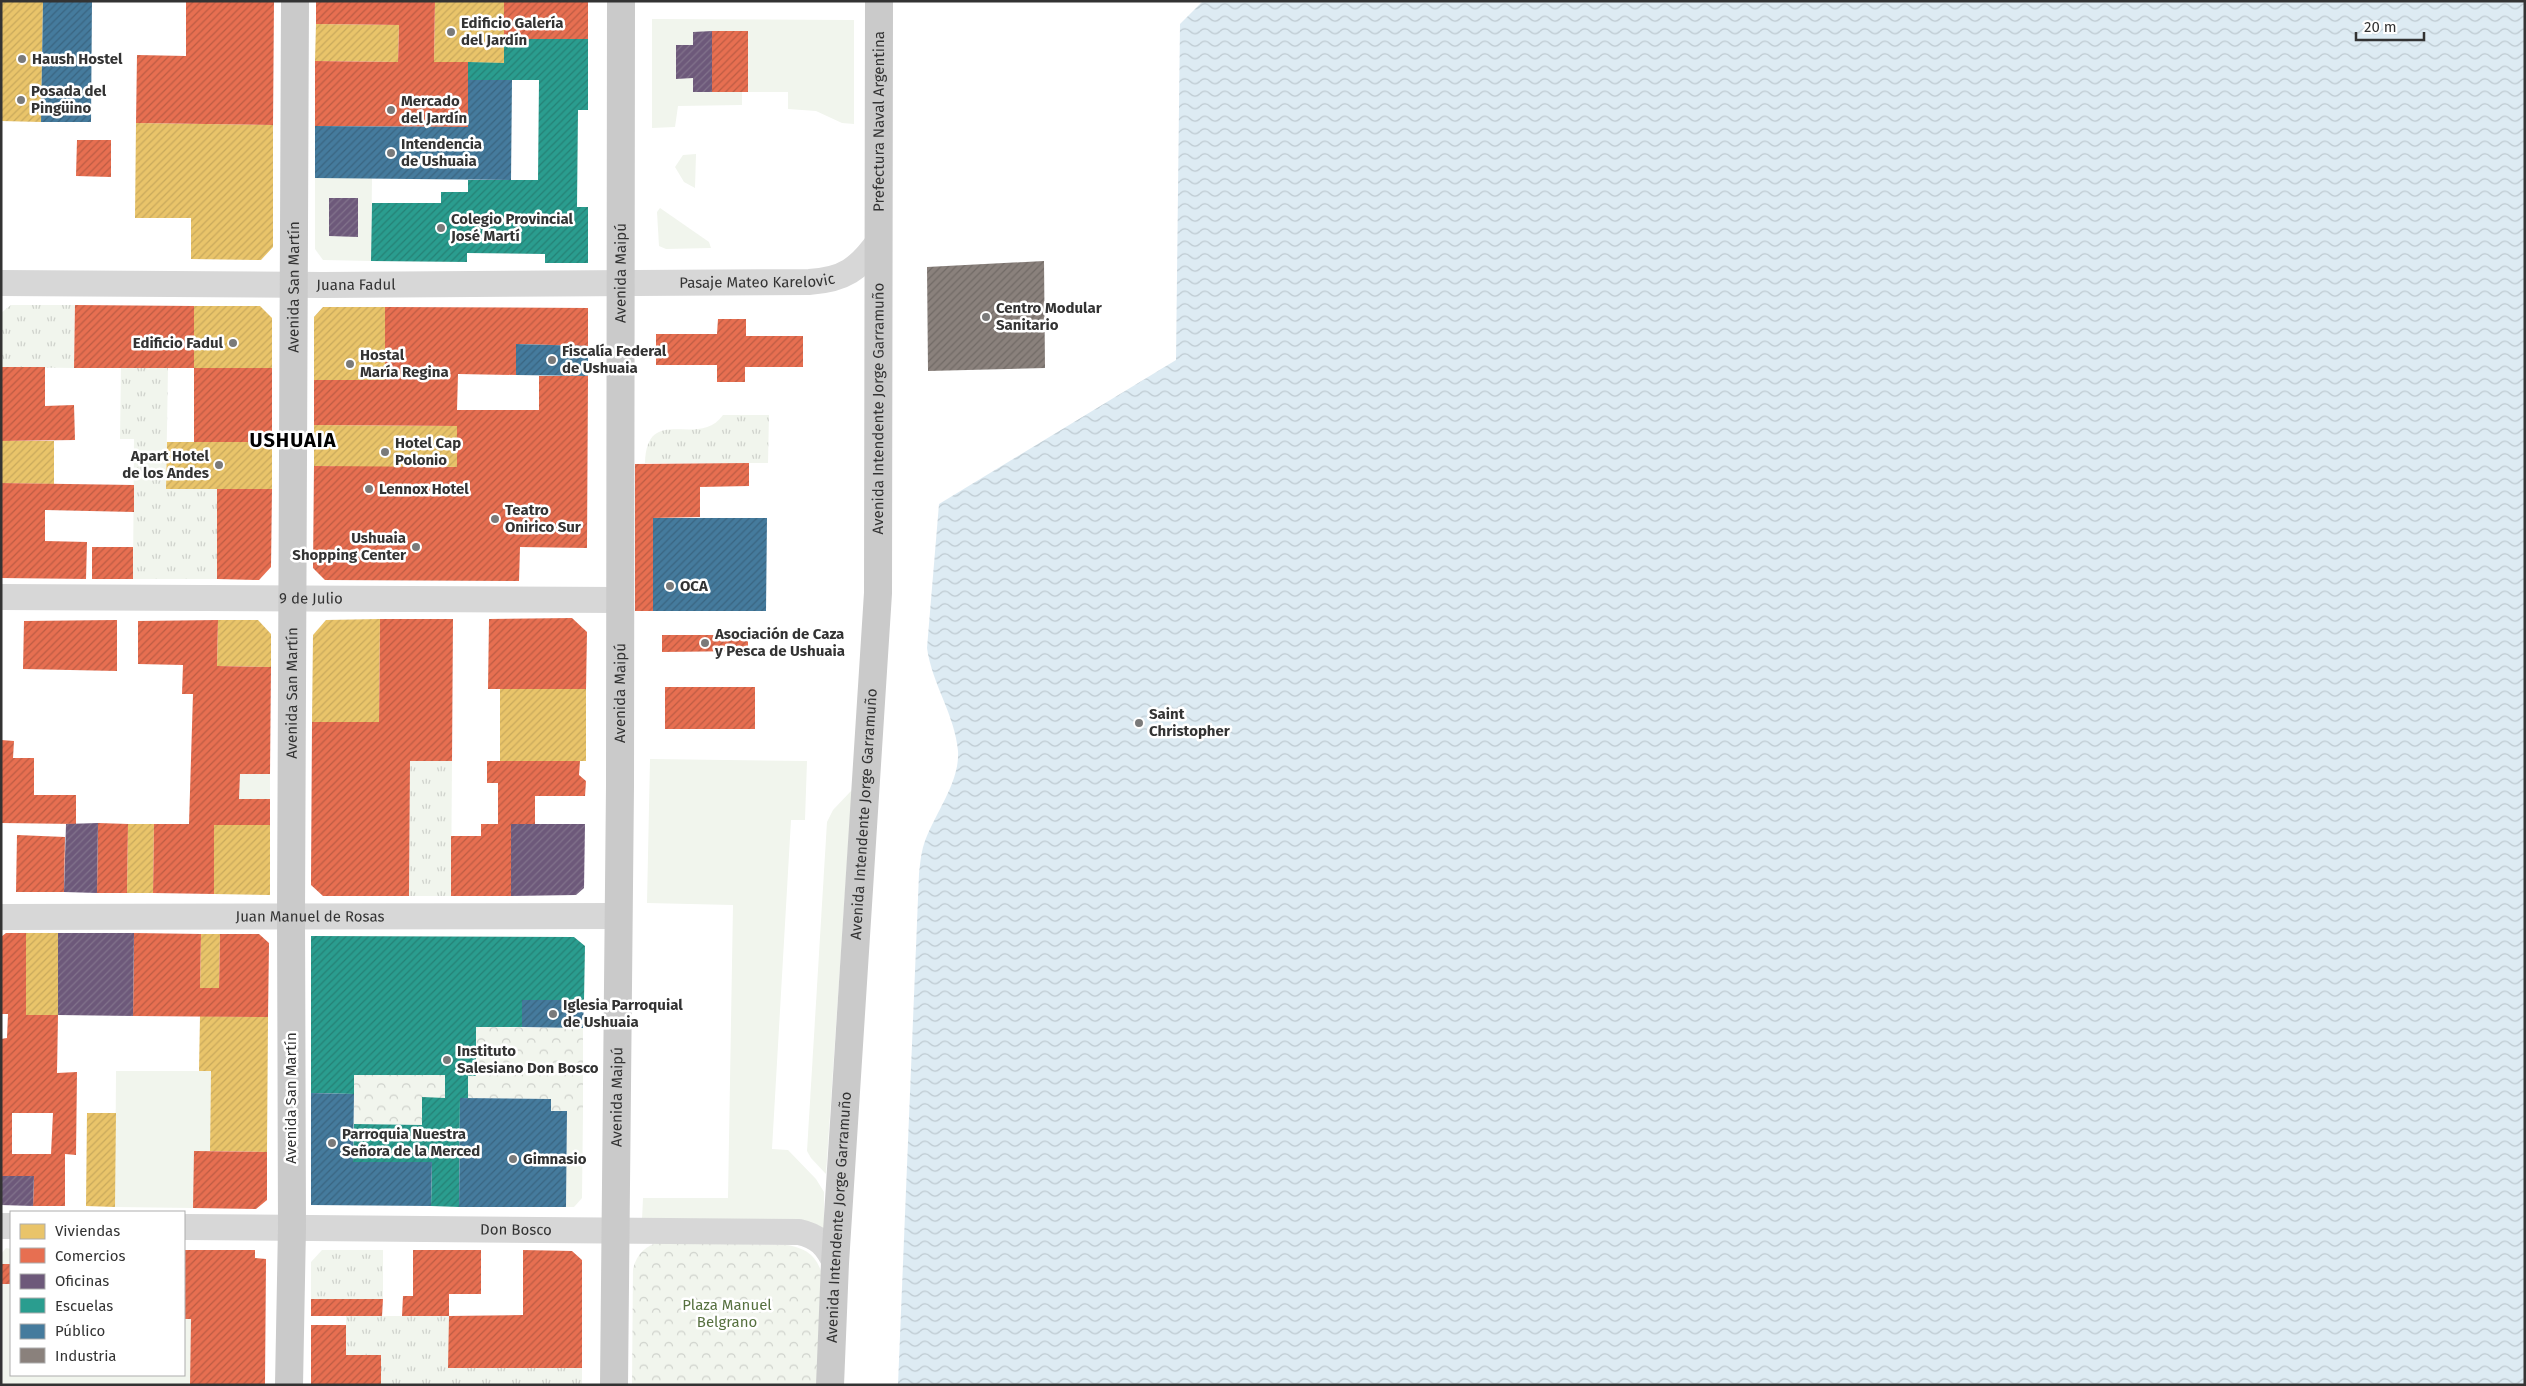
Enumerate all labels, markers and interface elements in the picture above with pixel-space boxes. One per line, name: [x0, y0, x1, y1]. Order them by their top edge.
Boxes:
scale bar: [2356, 10, 2424, 42]
place label: Edificio Galería del Jardín: [461, 14, 563, 49]
text: 20 m: [2364, 18, 2397, 36]
marker: Edificio Galería del Jardín: [445, 26, 457, 38]
street label: Prefectura Naval Argentina: [870, 31, 888, 212]
place label: Haush Hostel: [32, 50, 123, 68]
marker: Haush Hostel: [16, 53, 28, 65]
place label: Posada del Pingüino: [31, 82, 107, 117]
place label: Mercado del Jardín: [401, 92, 467, 127]
marker: Posada del Pingüino: [15, 94, 27, 106]
marker: Mercado del Jardín: [385, 104, 397, 116]
place label: Intendencia de Ushuaia: [401, 135, 482, 170]
marker: Intendencia de Ushuaia: [385, 147, 397, 159]
place label: Colegio Provincial José Martí: [450, 210, 574, 245]
street label: Avenida San Martín: [284, 221, 303, 353]
marker: Colegio Provincial José Martí: [435, 222, 447, 234]
street label: Avenida Maipú: [612, 223, 630, 323]
street label: Pasaje Mateo Karelovic: [679, 269, 837, 292]
street label: Juana Fadul: [316, 276, 396, 294]
street label: Avenida Intendente Jorge Garramuño: [869, 283, 888, 534]
place label: Centro Modular Sanitario: [996, 299, 1103, 334]
marker: Centro Modular Sanitario: [980, 311, 992, 323]
place label: Edificio Fadul: [133, 334, 224, 352]
marker: Edificio Fadul: [227, 337, 239, 349]
place label: Fiscalía Federal de Ushuaia: [562, 342, 667, 377]
place label: Hostal María Regina: [360, 346, 449, 381]
marker: Fiscalía Federal de Ushuaia: [546, 354, 558, 366]
marker: Hostal María Regina: [344, 358, 356, 370]
district label: USHUAIA: [250, 428, 337, 452]
place label: Hotel Cap Polonio: [395, 434, 461, 469]
marker: Hotel Cap Polonio: [379, 446, 391, 458]
place label: Apart Hotel de los Andes: [122, 447, 210, 482]
marker: Apart Hotel de los Andes: [213, 459, 225, 471]
place label: Lennox Hotel: [379, 480, 469, 498]
marker: Lennox Hotel: [363, 483, 375, 495]
place label: Teatro Onirico Sur: [505, 501, 582, 536]
marker: Teatro Onirico Sur: [489, 513, 501, 525]
place label: Ushuaia Shopping Center: [292, 529, 407, 564]
marker: Ushuaia Shopping Center: [410, 541, 422, 553]
place label: OCA: [680, 577, 709, 595]
marker: OCA: [664, 580, 676, 592]
street label: 9 de Julio: [279, 589, 343, 608]
place label: Asociación de Caza y Pesca de Ushuaia: [714, 625, 845, 660]
street label: Avenida San Martín: [283, 627, 301, 759]
marker: Asociación de Caza y Pesca de Ushuaia: [699, 637, 711, 649]
street label: Avenida Maipú: [611, 643, 629, 743]
street label: Avenida Intendente Jorge Garramuño: [847, 688, 881, 940]
place label: Saint Christopher: [1149, 705, 1231, 740]
marker: Saint Christopher: [1133, 717, 1145, 729]
street label: Juan Manuel de Rosas: [236, 907, 384, 926]
place label: Iglesia Parroquial de Ushuaia: [563, 996, 683, 1031]
marker: Iglesia Parroquial de Ushuaia: [547, 1008, 559, 1020]
street label: Avenida San Martín: [282, 1032, 300, 1164]
place label: Instituto Salesiano Don Bosco: [457, 1042, 599, 1077]
street label: Avenida Maipú: [607, 1047, 626, 1147]
marker: Instituto Salesiano Don Bosco: [441, 1054, 453, 1066]
street label: Avenida Intendente Jorge Garramuño: [823, 1091, 855, 1343]
place label: Parroquia Nuestra Señora de la Merced: [342, 1125, 480, 1160]
marker: Parroquia Nuestra Señora de la Merced: [326, 1137, 338, 1149]
place label: Gimnasio: [523, 1150, 587, 1168]
marker: Gimnasio: [507, 1153, 519, 1165]
legend: [10, 1211, 185, 1376]
street label: Don Bosco: [480, 1220, 552, 1239]
text: Viviendas: [55, 1222, 120, 1240]
text: Comercios: [55, 1247, 125, 1265]
text: Oficinas: [55, 1272, 109, 1290]
park label: Plaza Manuel Belgrano: [682, 1296, 772, 1331]
text: Escuelas: [55, 1297, 113, 1315]
text: Público: [55, 1322, 105, 1340]
text: Industria: [55, 1347, 117, 1365]

